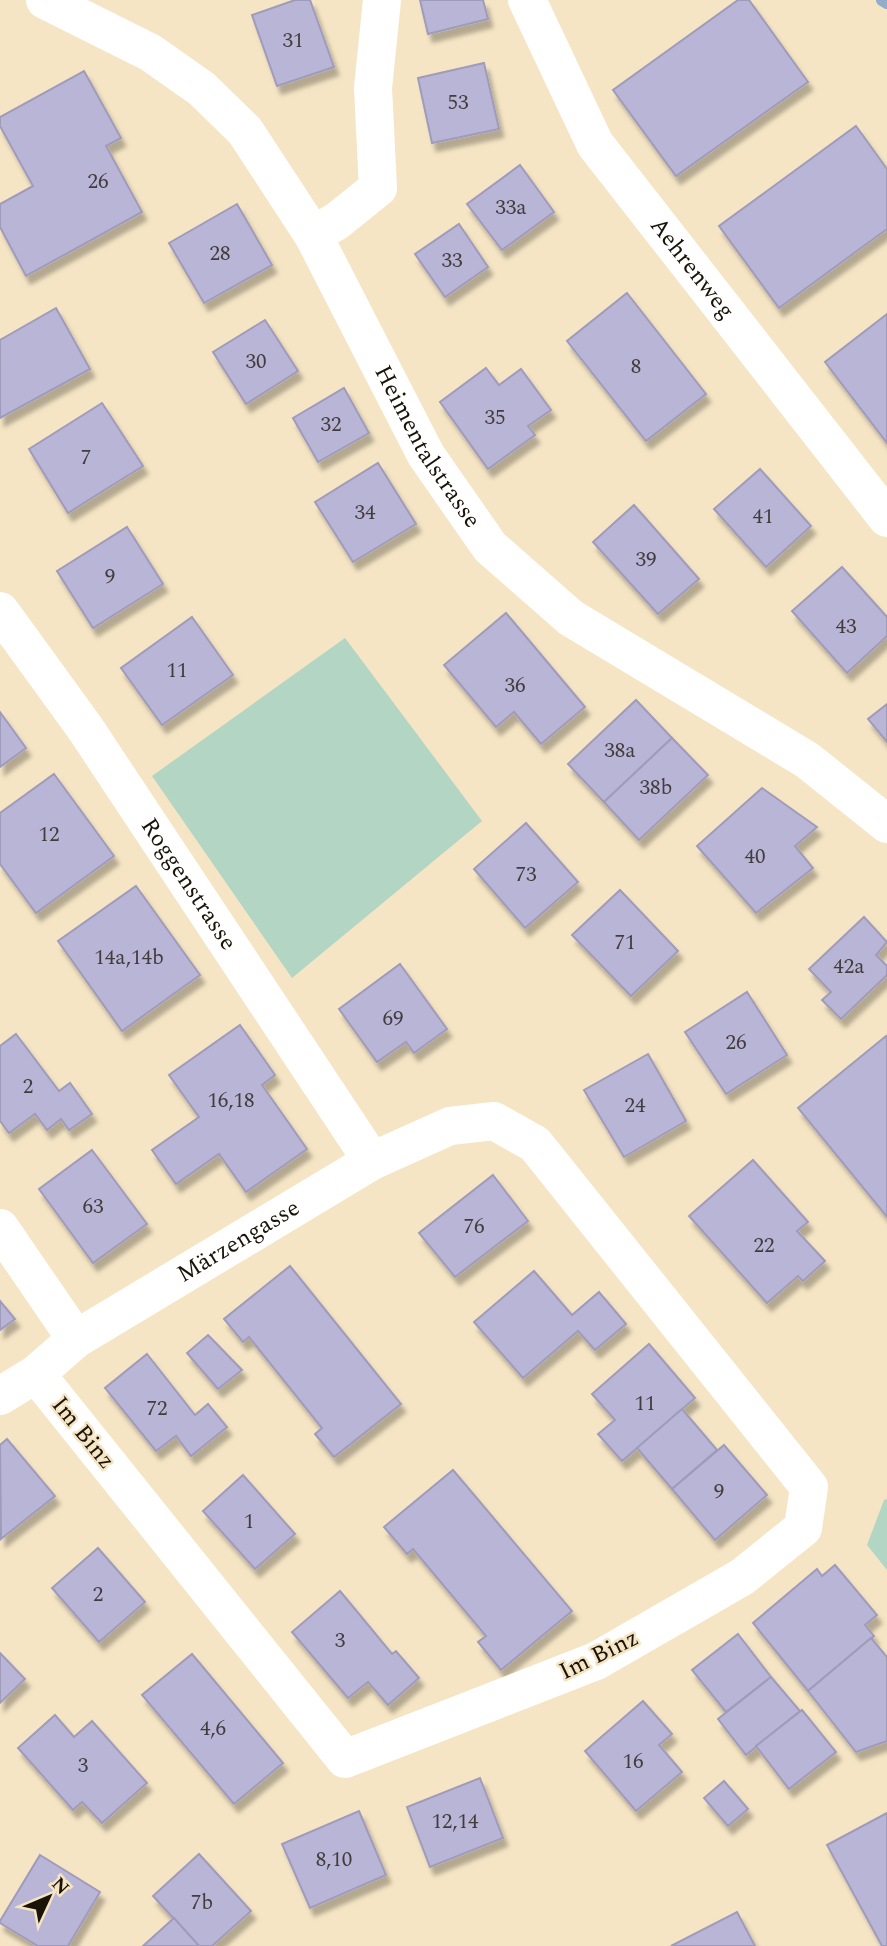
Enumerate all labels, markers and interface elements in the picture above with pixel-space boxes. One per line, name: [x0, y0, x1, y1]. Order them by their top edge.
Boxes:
house number: 31: [283, 25, 304, 57]
house number: 53: [448, 87, 469, 119]
house number: 26: [88, 166, 109, 198]
house number: 33a: [495, 192, 527, 224]
street label: Aehrenweg: [641, 210, 743, 327]
house number: 28: [210, 238, 231, 270]
house number: 33: [442, 245, 463, 277]
house number: 30: [246, 346, 267, 378]
house number: 8: [631, 351, 641, 383]
street label: Heimentalstrasse: [365, 359, 490, 536]
house number: 35: [485, 402, 506, 434]
house number: 32: [321, 409, 342, 441]
house number: 7: [81, 442, 91, 474]
house number: 34: [355, 497, 376, 529]
house number: 41: [753, 501, 774, 533]
house number: 39: [636, 544, 657, 576]
house number: 9: [105, 561, 115, 593]
house number: 43: [836, 611, 857, 643]
house number: 11: [167, 655, 188, 687]
house number: 36: [505, 670, 526, 702]
house number: 38a: [604, 735, 636, 767]
house number: 38b: [640, 772, 672, 804]
street label: Roggenstrasse: [131, 811, 246, 958]
house number: 12: [39, 819, 60, 851]
house number: 40: [745, 841, 766, 873]
house number: 73: [516, 859, 537, 891]
house number: 71: [615, 927, 636, 959]
house number: 14a,14b: [94, 942, 164, 974]
house number: 42a: [833, 951, 865, 983]
house number: 69: [383, 1003, 404, 1035]
house number: 26: [726, 1027, 747, 1059]
house number: 2: [23, 1071, 33, 1103]
house number: 16,18: [207, 1085, 255, 1117]
house number: 24: [625, 1090, 646, 1122]
street label: Märzengasse: [170, 1190, 307, 1292]
house number: 63: [83, 1191, 104, 1223]
house number: 76: [464, 1211, 485, 1243]
house number: 22: [754, 1230, 775, 1262]
house number: 11: [635, 1388, 656, 1420]
street label: Im Binz: [42, 1389, 124, 1477]
house number: 72: [147, 1393, 168, 1425]
house number: 9: [714, 1476, 724, 1508]
house number: 1: [244, 1506, 254, 1538]
house number: 2: [93, 1579, 103, 1611]
street label: Im Binz: [553, 1620, 645, 1690]
house number: 3: [335, 1625, 346, 1657]
house number: 4,6: [200, 1713, 226, 1745]
house number: 16: [623, 1746, 644, 1778]
house number: 3: [78, 1750, 89, 1782]
house number: 12,14: [431, 1806, 479, 1838]
house number: 8,10: [316, 1844, 352, 1876]
north arrow: [14, 1862, 84, 1932]
text: N: [44, 1871, 76, 1902]
house number: 7b: [191, 1887, 213, 1919]

